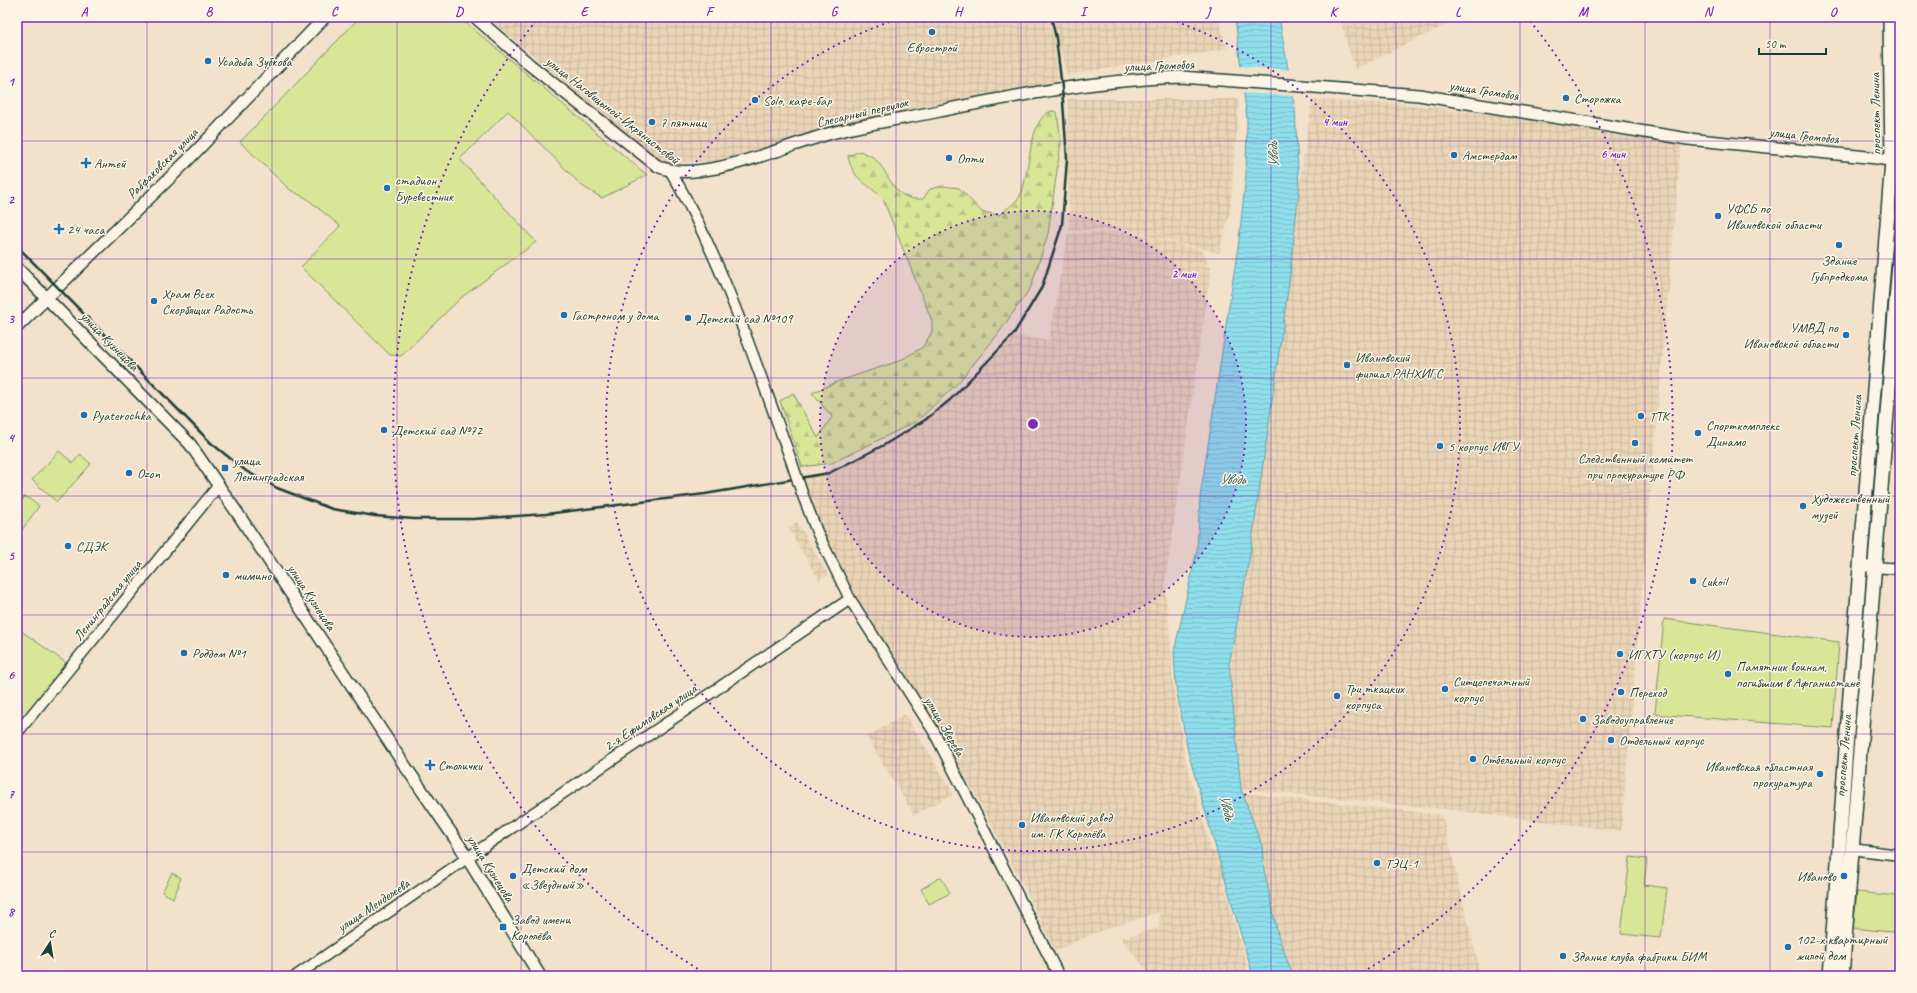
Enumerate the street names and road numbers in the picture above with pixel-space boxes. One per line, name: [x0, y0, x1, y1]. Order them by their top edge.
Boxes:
street label: улица Наговицыной-Икрянистовой: [541, 52, 684, 169]
street label: улица Громобоя: [1123, 56, 1195, 75]
street label: проспект Ленина: [1866, 71, 1885, 155]
street label: улица Громобоя: [1447, 76, 1521, 105]
street label: Слесарный переулок: [815, 93, 911, 131]
street label: Рабфаковская улица: [123, 123, 202, 202]
street label: улица Громобоя: [1767, 123, 1841, 148]
street label: улица Кузнецова: [76, 307, 143, 375]
street label: проспект Ленина: [1843, 393, 1866, 478]
street label: Ленинградская улица: [70, 555, 146, 644]
street label: улица Кузнецова: [283, 560, 340, 635]
street label: 2-я Ефимовская улица: [601, 679, 701, 755]
street label: улица Зверева: [920, 692, 969, 760]
street label: проспект Ленина: [1831, 713, 1856, 798]
street label: улица Кузнецова: [463, 830, 519, 906]
street label: улица Менделеева: [333, 874, 414, 936]

